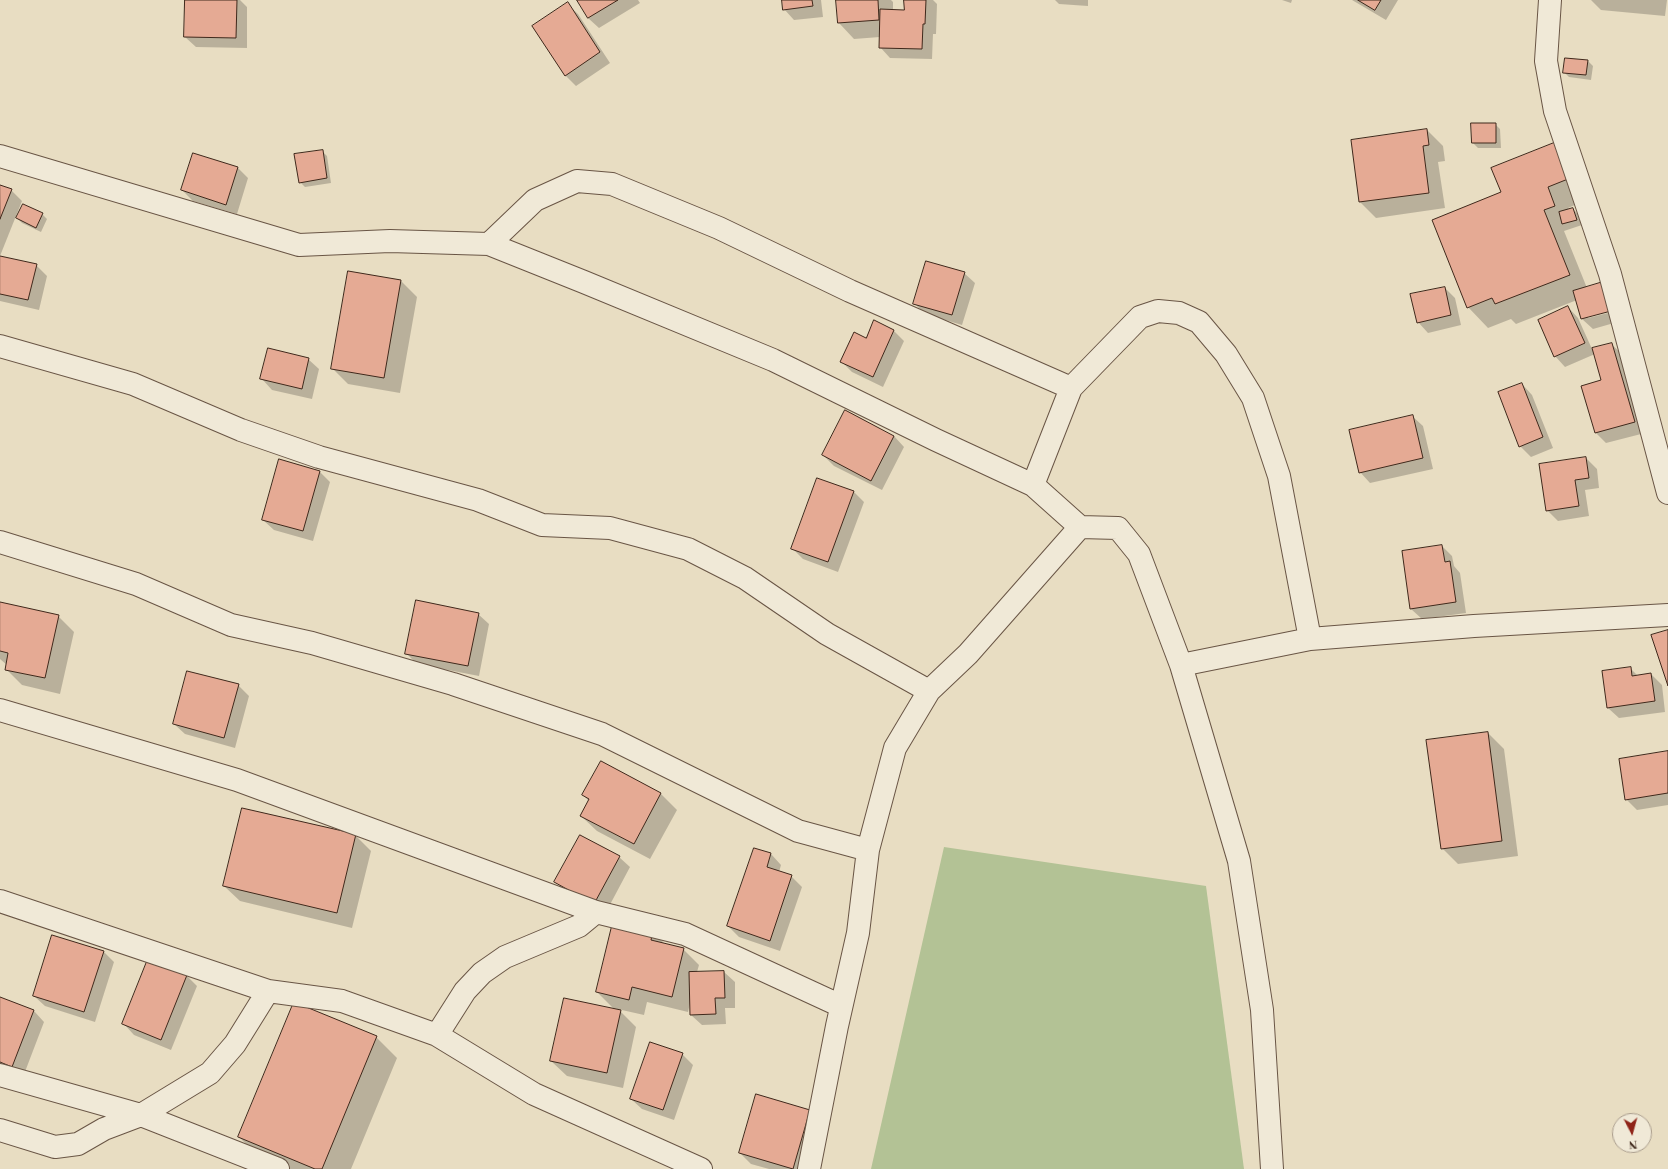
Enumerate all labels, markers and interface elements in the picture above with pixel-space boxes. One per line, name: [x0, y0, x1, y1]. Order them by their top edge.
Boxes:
north arrow: [1612, 1113, 1652, 1153]
text: N: [1628, 1137, 1638, 1151]

